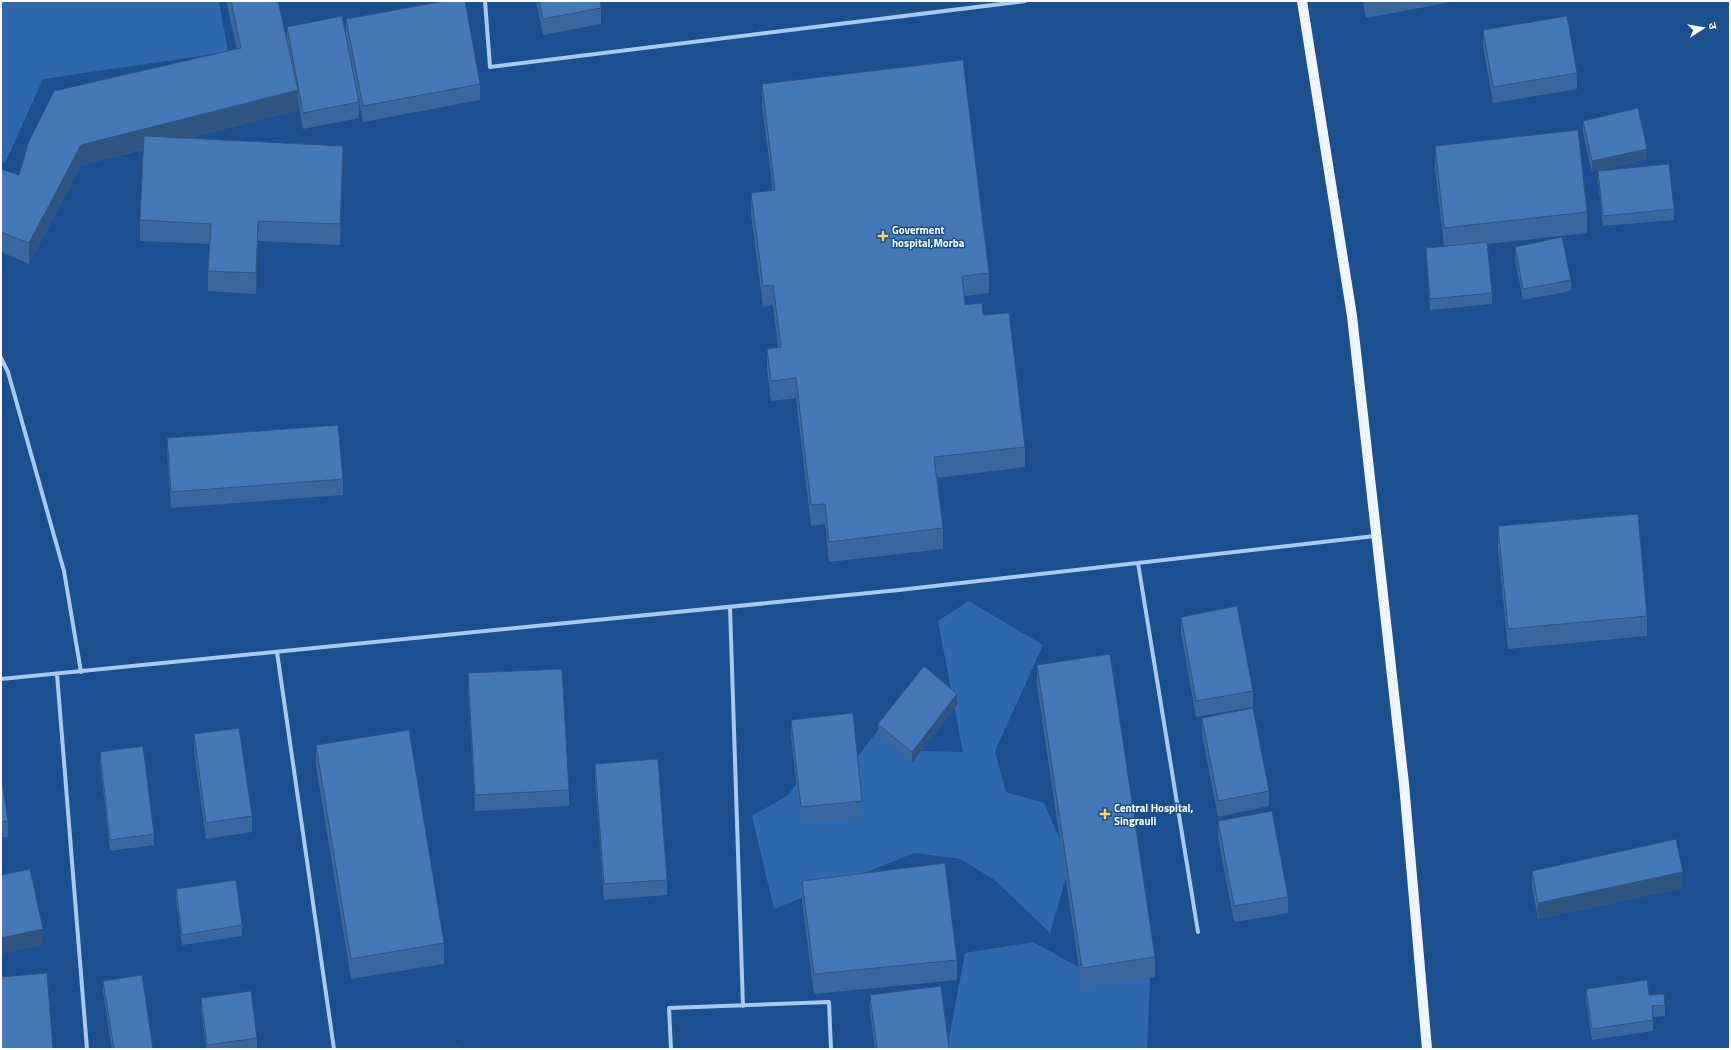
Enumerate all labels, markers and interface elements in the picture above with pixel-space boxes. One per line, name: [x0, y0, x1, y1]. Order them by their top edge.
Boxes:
north arrow: [1683, 8, 1723, 48]
text: उ: [1704, 21, 1721, 31]
place label: Goverment hospital,Morba: [892, 222, 965, 251]
marker: Goverment hospital,Morba: [877, 230, 889, 242]
place label: Central Hospital, Singrauli: [1114, 800, 1194, 829]
marker: Central Hospital, Singrauli: [1099, 808, 1111, 820]

